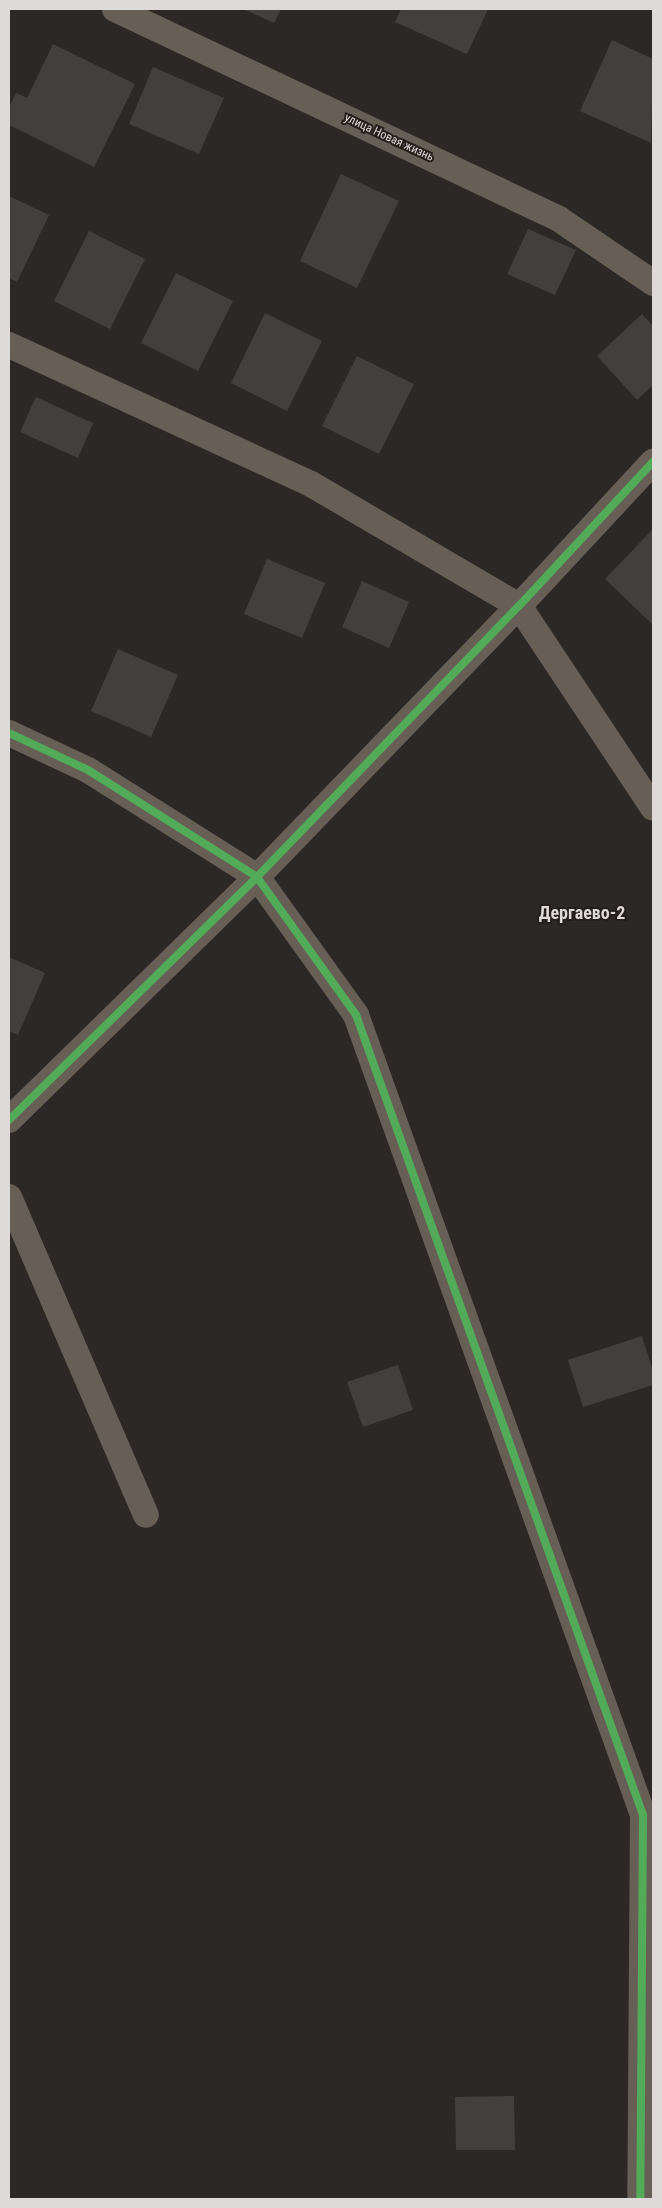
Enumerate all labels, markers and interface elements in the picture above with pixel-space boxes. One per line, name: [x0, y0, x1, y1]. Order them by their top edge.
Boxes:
street label: улица Новая жизнь: [342, 111, 436, 165]
district label: Дергаево-2: [539, 902, 625, 924]

